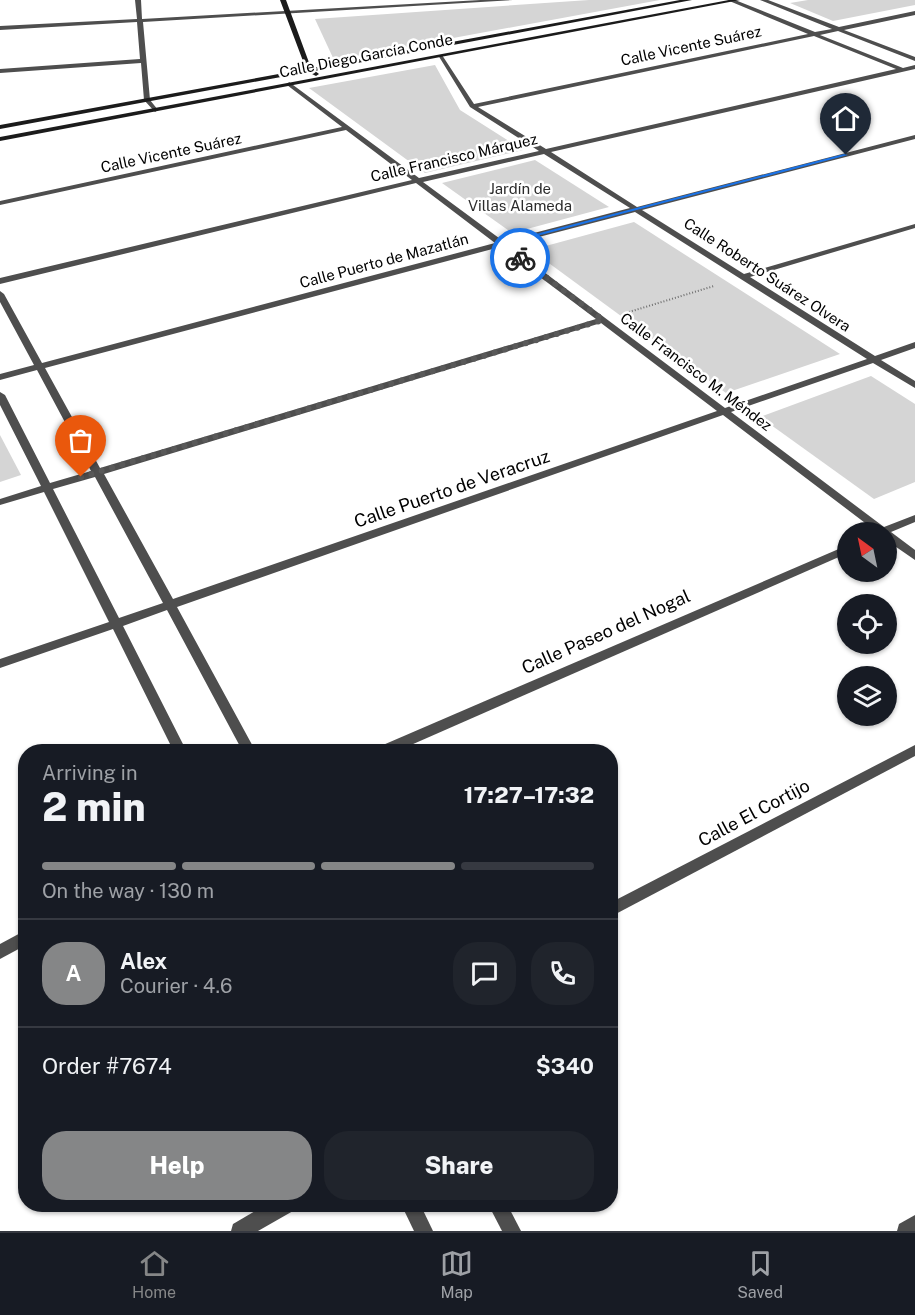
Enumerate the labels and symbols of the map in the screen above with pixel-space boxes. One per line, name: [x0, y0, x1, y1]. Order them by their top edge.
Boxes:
street label: Calle Vicente Suárez: [619, 22, 763, 69]
street label: Calle Diego García Conde: [278, 30, 454, 81]
pin: [820, 93, 871, 155]
street label: Calle Vicente Suárez: [99, 129, 243, 176]
street label: Calle Francisco Márquez: [369, 130, 539, 185]
park label: Jardín de Villas Alameda: [468, 180, 572, 214]
street label: Calle Roberto Suárez Olvera: [681, 214, 854, 335]
courier: [490, 228, 550, 288]
street label: Calle Puerto de Mazatlán: [298, 230, 470, 291]
street label: Calle Francisco M. Méndez: [617, 309, 775, 434]
pin: [55, 415, 106, 477]
street label: Calle Puerto de Veracruz: [351, 445, 552, 532]
north arrow: [837, 522, 897, 582]
street label: Calle Paseo del Nogal: [518, 585, 693, 678]
street label: Calle El Cortijo: [694, 774, 813, 851]

